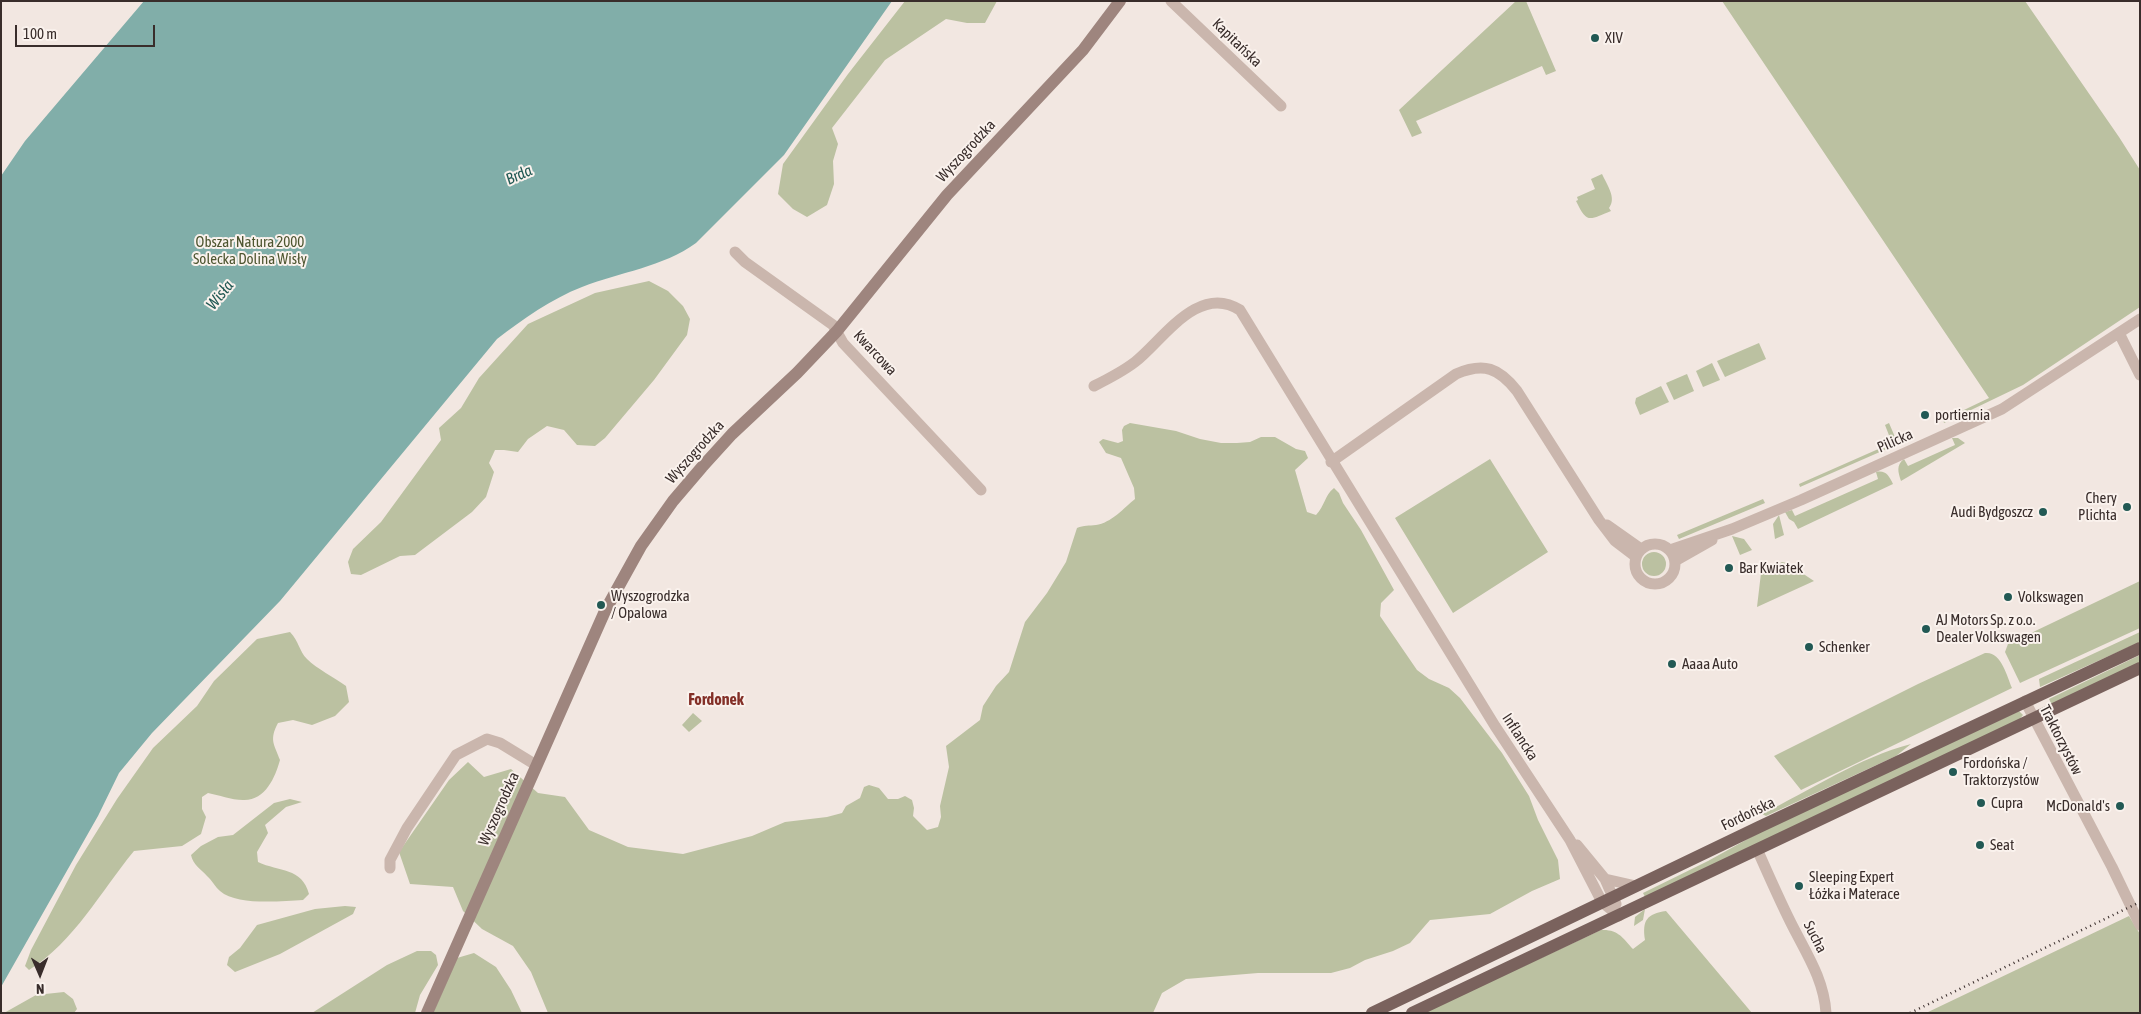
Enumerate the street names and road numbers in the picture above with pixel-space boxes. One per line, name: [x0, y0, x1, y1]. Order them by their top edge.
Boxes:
street label: Kapitańska: [1208, 15, 1266, 71]
street label: Wyszogrodzka: [933, 116, 999, 186]
street label: Kwarcowa: [850, 327, 900, 379]
street label: Wyszogrodzka: [662, 417, 728, 487]
street label: Pilicka: [1874, 425, 1916, 457]
street label: Traktorzystów: [2036, 702, 2086, 778]
street label: Inflancka: [1498, 710, 1542, 764]
street label: Wyszogrodzka: [475, 769, 523, 849]
street label: Fordońska: [1718, 793, 1778, 835]
street label: Sucha: [1799, 918, 1831, 956]

